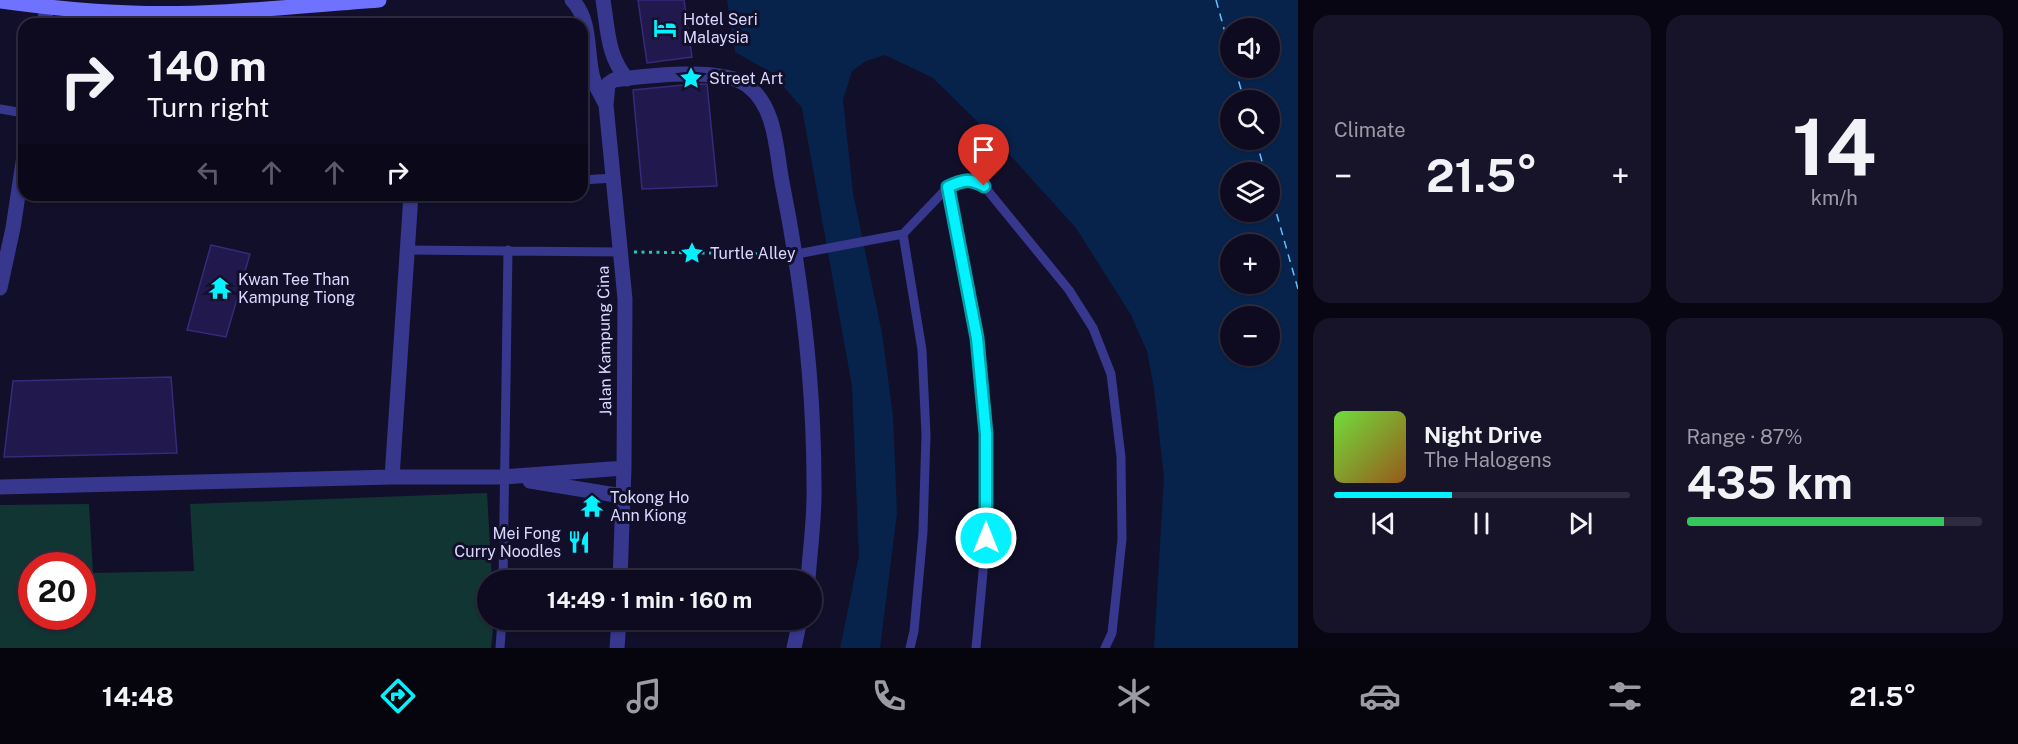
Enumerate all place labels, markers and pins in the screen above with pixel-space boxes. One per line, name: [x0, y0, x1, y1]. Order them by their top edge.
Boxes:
place label: Hotel Seri Malaysia: [683, 10, 758, 47]
hotel icon: Hotel Seri Malaysia: [652, 15, 678, 41]
place icon: Street Art: [678, 65, 704, 91]
place label: Street Art: [709, 69, 783, 88]
pin: [958, 124, 1009, 186]
place icon: Turtle Alley: [679, 240, 705, 266]
place label: Turtle Alley: [710, 244, 796, 263]
place label: Kwan Tee Than Kampung Tiong: [238, 270, 355, 307]
temple icon: Kwan Tee Than Kampung Tiong: [207, 275, 233, 301]
place label: Tokong Ho Ann Kiong: [610, 488, 689, 525]
temple icon: Tokong Ho Ann Kiong: [579, 493, 605, 519]
place label: Mei Fong Curry Noodles: [454, 524, 561, 561]
restaurant icon: Mei Fong Curry Noodles: [566, 529, 592, 555]

